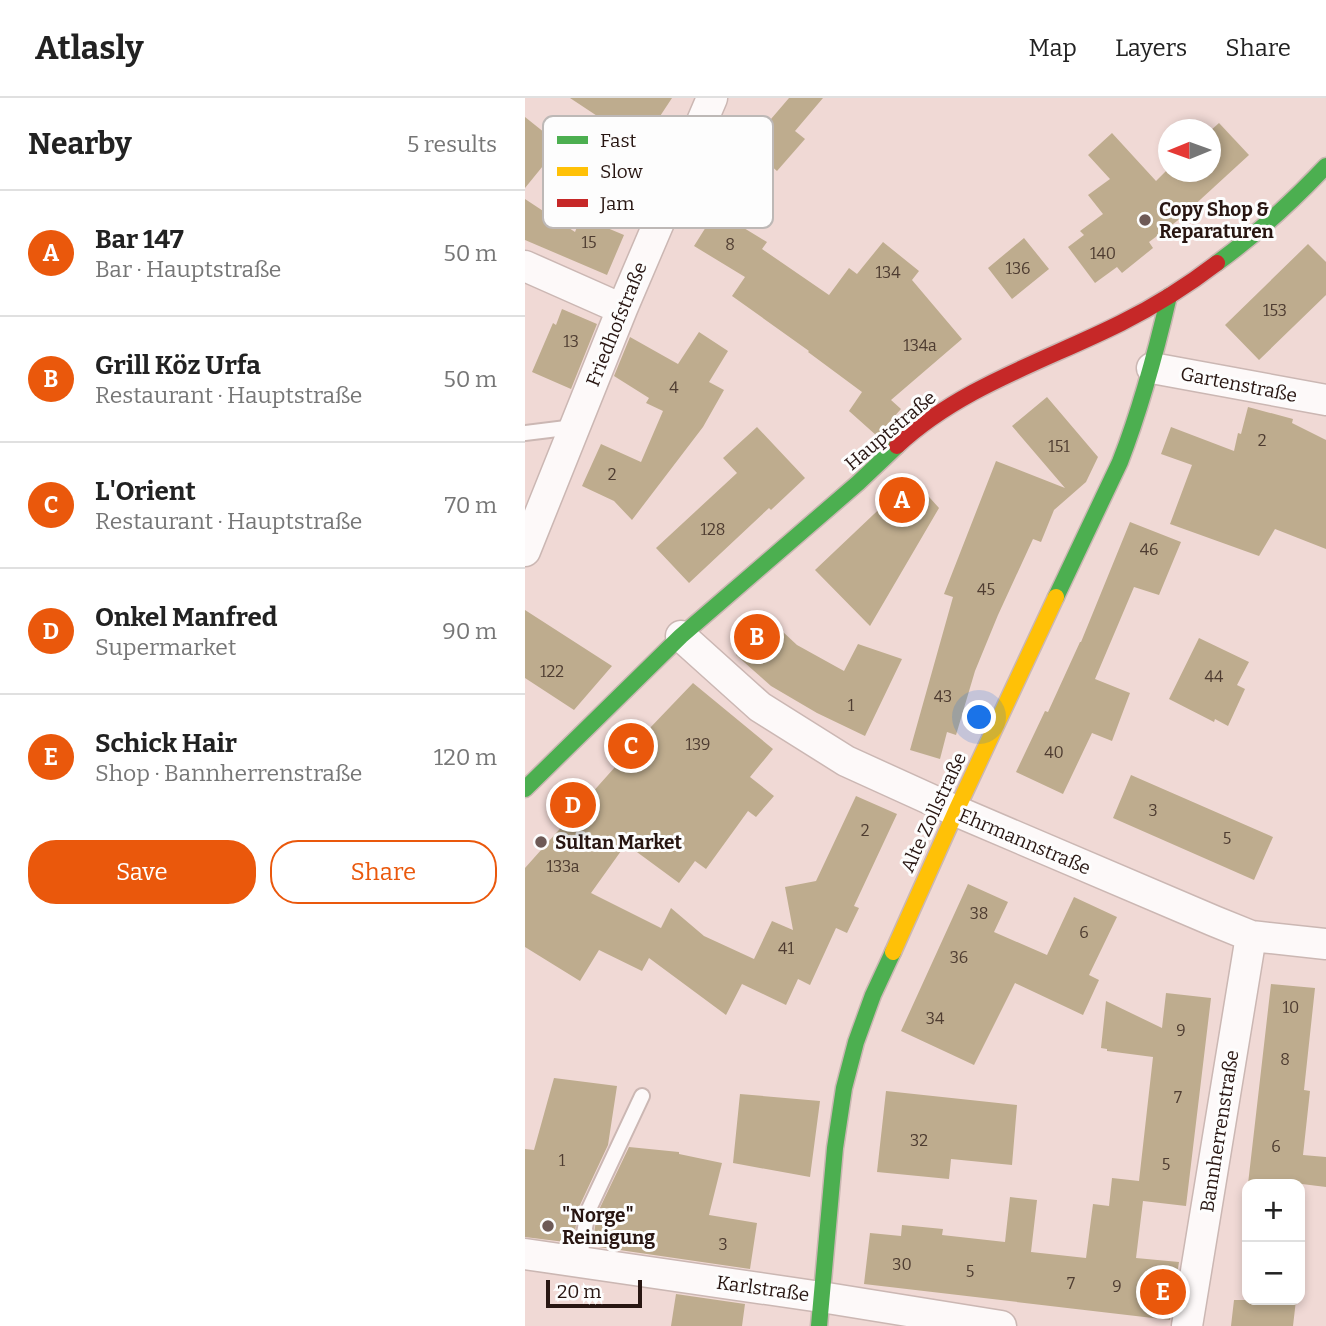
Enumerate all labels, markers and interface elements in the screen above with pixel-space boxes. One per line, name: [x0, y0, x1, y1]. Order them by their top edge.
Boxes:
text: Atlasly: [35, 28, 144, 68]
text: Map: [1029, 34, 1077, 62]
text: Layers: [1115, 34, 1187, 62]
text: Share: [1225, 34, 1291, 62]
legend: [543, 116, 773, 228]
north arrow: [1158, 119, 1221, 182]
text: Nearby: [28, 126, 132, 162]
text: Fast: [600, 129, 637, 152]
text: 5 results: [407, 130, 497, 158]
text: Slow: [600, 160, 643, 183]
text: Jam: [599, 192, 634, 215]
place label: Copy Shop & Reparaturen: [1159, 198, 1275, 243]
marker: Copy Shop & Reparaturen: [1137, 212, 1153, 228]
text: Bar 147: [95, 224, 184, 255]
house number: 15: [581, 233, 597, 252]
house number: 8: [725, 235, 735, 254]
text: A: [43, 239, 59, 267]
text: 50 m: [443, 239, 497, 267]
house number: 140: [1090, 244, 1116, 263]
text: Bar · Hauptstraße: [95, 255, 281, 283]
street label: Friedhofstraße: [581, 259, 652, 390]
house number: 136: [1005, 259, 1031, 278]
house number: 134: [876, 263, 901, 282]
house number: 153: [1263, 301, 1287, 320]
house number: 13: [563, 332, 579, 351]
house number: 134a: [903, 336, 937, 355]
text: Grill Köz Urfa: [95, 350, 261, 381]
street label: Gartenstraße: [1179, 362, 1299, 407]
text: B: [44, 365, 58, 393]
text: 50 m: [443, 365, 497, 393]
house number: 4: [669, 378, 679, 397]
text: Restaurant · Hauptstraße: [95, 381, 362, 409]
street label: Hauptstraße: [840, 386, 941, 475]
house number: 2: [1258, 431, 1266, 450]
house number: 151: [1048, 437, 1070, 456]
house number: 2: [608, 465, 616, 484]
pin: A: [879, 474, 925, 526]
text: L'Orient: [95, 476, 196, 507]
text: C: [44, 491, 58, 519]
text: 70 m: [445, 491, 497, 519]
text: Restaurant · Hauptstraße: [95, 507, 362, 535]
house number: 128: [701, 520, 725, 539]
house number: 46: [1140, 540, 1158, 559]
house number: 45: [977, 580, 995, 599]
text: Onkel Manfred: [95, 602, 277, 633]
pin: B: [734, 611, 780, 663]
text: D: [43, 617, 59, 645]
text: 90 m: [442, 617, 497, 645]
text: Supermarket: [95, 633, 236, 661]
house number: 122: [540, 662, 564, 681]
house number: 44: [1205, 667, 1224, 686]
house number: 43: [934, 687, 952, 706]
house number: 1: [848, 696, 855, 715]
your location: [962, 700, 996, 734]
pin: C: [608, 720, 654, 772]
text: Schick Hair: [95, 728, 237, 759]
house number: 139: [686, 735, 711, 754]
text: E: [44, 743, 58, 771]
text: 120 m: [434, 743, 497, 771]
house number: 40: [1044, 743, 1064, 762]
street label: Alte Zollstraße: [896, 749, 971, 876]
text: Shop · Bannherrenstraße: [95, 759, 362, 787]
pin: D: [550, 779, 596, 831]
house number: 3: [1148, 801, 1158, 820]
street label: Ehrmannstraße: [955, 803, 1094, 880]
house number: 2: [861, 821, 869, 840]
house number: 5: [1223, 829, 1231, 848]
place label: Sultan Market: [555, 831, 682, 854]
marker: Sultan Market: [533, 834, 549, 850]
button: Save: [28, 840, 256, 904]
button: Share: [270, 840, 497, 904]
house number: 133a: [547, 857, 580, 876]
house number: 38: [970, 904, 988, 923]
house number: 6: [1079, 923, 1089, 942]
house number: 41: [778, 939, 794, 958]
house number: 36: [950, 948, 968, 967]
house number: 10: [1283, 998, 1299, 1017]
house number: 34: [926, 1009, 945, 1028]
house number: 9: [1176, 1021, 1186, 1040]
street label: Bannherrenstraße: [1195, 1048, 1244, 1214]
house number: 8: [1280, 1050, 1290, 1069]
house number: 7: [1174, 1088, 1182, 1107]
house number: 32: [910, 1131, 928, 1150]
house number: 6: [1271, 1137, 1281, 1156]
house number: 1: [559, 1151, 566, 1170]
house number: 5: [1162, 1155, 1170, 1174]
map controls: [1242, 1179, 1305, 1305]
button: +: [1242, 1179, 1305, 1242]
place label: "Norge" Reinigung: [562, 1204, 655, 1249]
marker: "Norge" Reinigung: [540, 1218, 556, 1234]
house number: 3: [718, 1235, 728, 1254]
button: −: [1242, 1242, 1305, 1305]
house number: 30: [892, 1255, 912, 1274]
house number: 5: [966, 1262, 974, 1281]
pin: E: [1140, 1266, 1186, 1318]
street label: Karlstraße: [715, 1271, 811, 1306]
house number: 7: [1067, 1274, 1075, 1293]
scale bar: [546, 1277, 642, 1309]
house number: 9: [1112, 1277, 1122, 1296]
text: 20 m: [557, 1280, 601, 1303]

